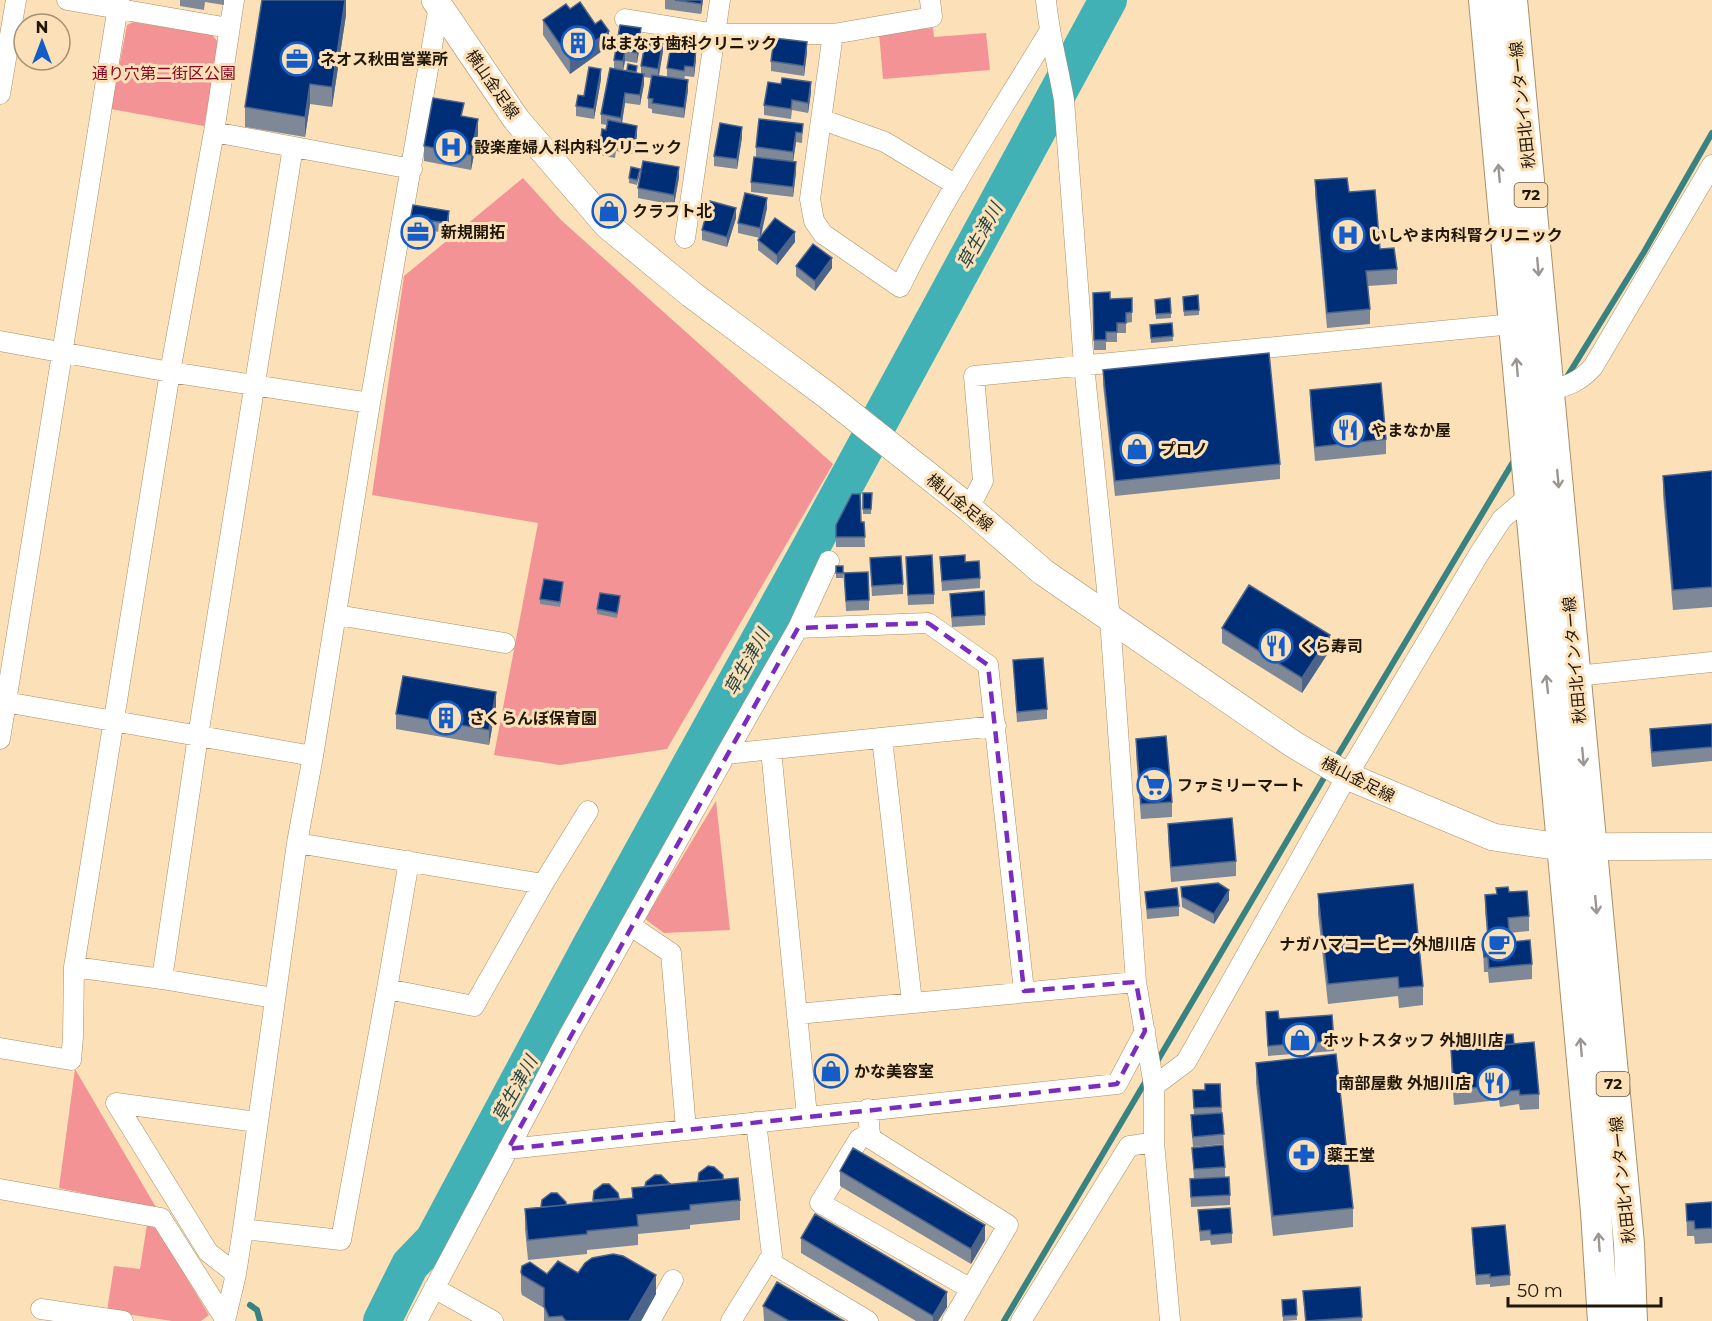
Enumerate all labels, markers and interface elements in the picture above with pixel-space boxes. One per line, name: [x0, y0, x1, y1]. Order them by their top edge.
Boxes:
north arrow: [12, 12, 72, 72]
text: N: [36, 18, 48, 37]
building icon: はまなす歯科クリニック: [560, 25, 596, 61]
place label: はまなす歯科クリニック: [601, 34, 777, 53]
street label: 秋田北インター線: [1506, 40, 1539, 170]
office icon: ネオス秋田営業所: [279, 41, 315, 77]
street label: 横山金足線: [462, 46, 523, 123]
place label: ネオス秋田営業所: [320, 50, 448, 69]
park label: 通り穴第二街区公園: [92, 64, 236, 83]
hospital icon: 設楽産婦人科内科クリニック: [433, 129, 469, 165]
place label: 設楽産婦人科内科クリニック: [474, 138, 682, 157]
one-way arrow: [1493, 163, 1504, 183]
road number: 72: [1514, 183, 1547, 207]
shop icon: クラフト北: [591, 193, 627, 229]
water label: 草生津川: [953, 197, 1008, 273]
place label: クラフト北: [632, 202, 712, 221]
office icon: 新規開拓: [400, 214, 436, 250]
hospital icon: いしやま内科腎クリニック: [1330, 217, 1366, 253]
place label: 新規開拓: [441, 223, 505, 242]
place label: いしやま内科腎クリニック: [1371, 226, 1563, 245]
one-way arrow: [1533, 257, 1544, 277]
one-way arrow: [1511, 358, 1522, 378]
restaurant icon: やまなか屋: [1330, 412, 1366, 448]
place label: やまなか屋: [1371, 421, 1451, 440]
shop icon: プロノ: [1119, 431, 1155, 467]
place label: プロノ: [1160, 440, 1208, 459]
one-way arrow: [1552, 469, 1563, 489]
street label: 横山金足線: [923, 470, 997, 535]
street label: 秋田北インター線: [1559, 595, 1590, 725]
water label: 草生津川: [720, 623, 775, 699]
restaurant icon: くら寿司: [1258, 628, 1294, 664]
place label: くら寿司: [1299, 637, 1363, 656]
one-way arrow: [1541, 675, 1552, 694]
building icon: さくらんぼ保育園: [428, 700, 464, 736]
place label: さくらんぼ保育園: [469, 709, 597, 728]
one-way arrow: [1578, 747, 1589, 766]
street label: 横山金足線: [1318, 753, 1398, 806]
supermarket icon: ファミリーマート: [1136, 767, 1172, 803]
place label: ファミリーマート: [1177, 776, 1305, 795]
one-way arrow: [1591, 895, 1602, 915]
cafe icon: ナガハマコーヒー 外旭川店: [1481, 926, 1517, 962]
place label: ナガハマコーヒー 外旭川店: [1279, 935, 1476, 954]
shop icon: ホットスタッフ 外旭川店: [1282, 1022, 1318, 1058]
place label: ホットスタッフ 外旭川店: [1323, 1031, 1504, 1050]
one-way arrow: [1575, 1038, 1586, 1058]
water label: 草生津川: [488, 1050, 543, 1126]
shop icon: かな美容室: [813, 1053, 849, 1089]
place label: かな美容室: [854, 1062, 934, 1081]
restaurant icon: 南部屋敷 外旭川店: [1476, 1065, 1512, 1101]
road number: 72: [1596, 1072, 1630, 1096]
place label: 南部屋敷 外旭川店: [1338, 1074, 1471, 1093]
street label: 秋田北インター線: [1606, 1115, 1639, 1245]
pharmacy icon: 薬王堂: [1286, 1137, 1322, 1173]
place label: 薬王堂: [1327, 1146, 1375, 1165]
one-way arrow: [1593, 1232, 1604, 1252]
scale bar: [1508, 1270, 1661, 1308]
text: 50 m: [1517, 1280, 1563, 1302]

